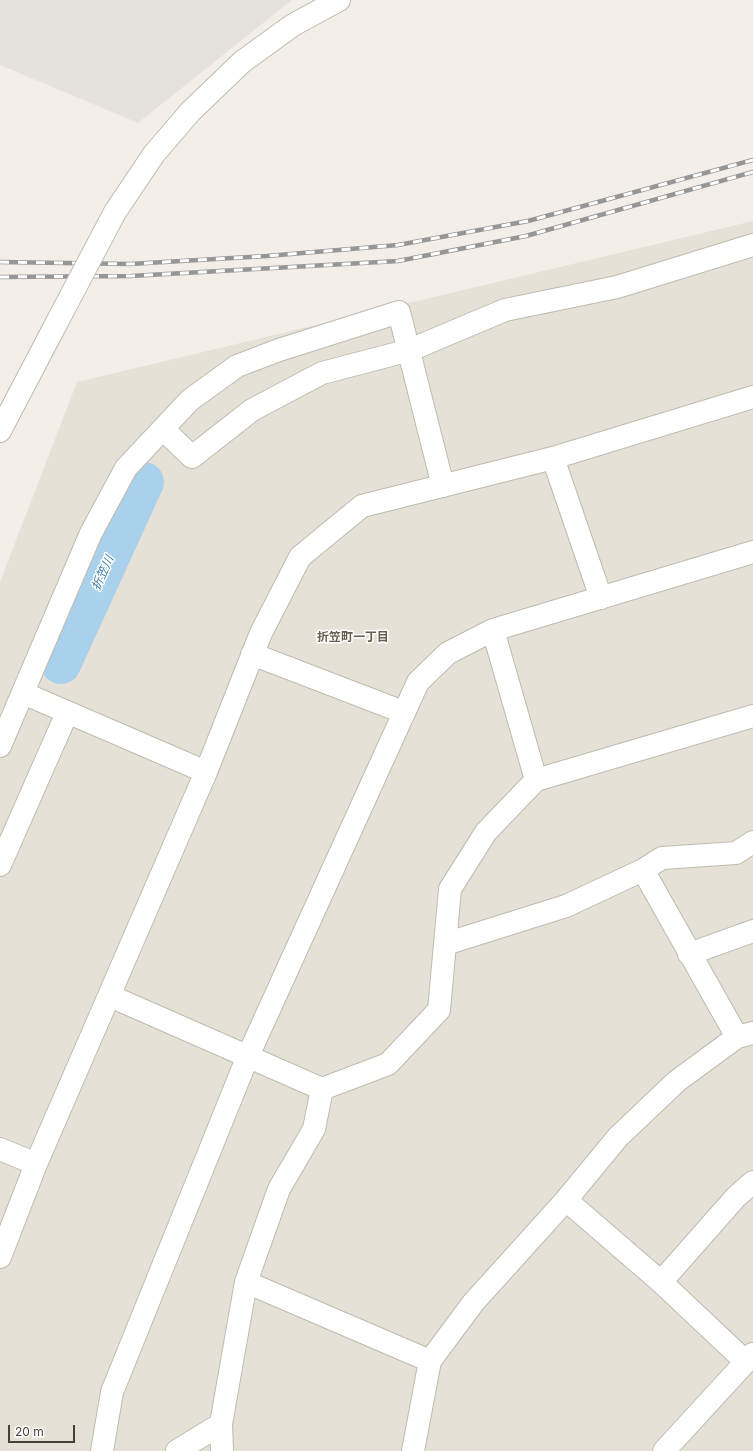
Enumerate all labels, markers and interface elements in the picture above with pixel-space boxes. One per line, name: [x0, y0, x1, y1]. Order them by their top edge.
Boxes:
water label: 折笠川: [89, 554, 117, 592]
district label: 折笠町一丁目: [317, 630, 389, 644]
scale bar: [10, 1417, 77, 1443]
text: 20 m: [15, 1424, 44, 1439]

